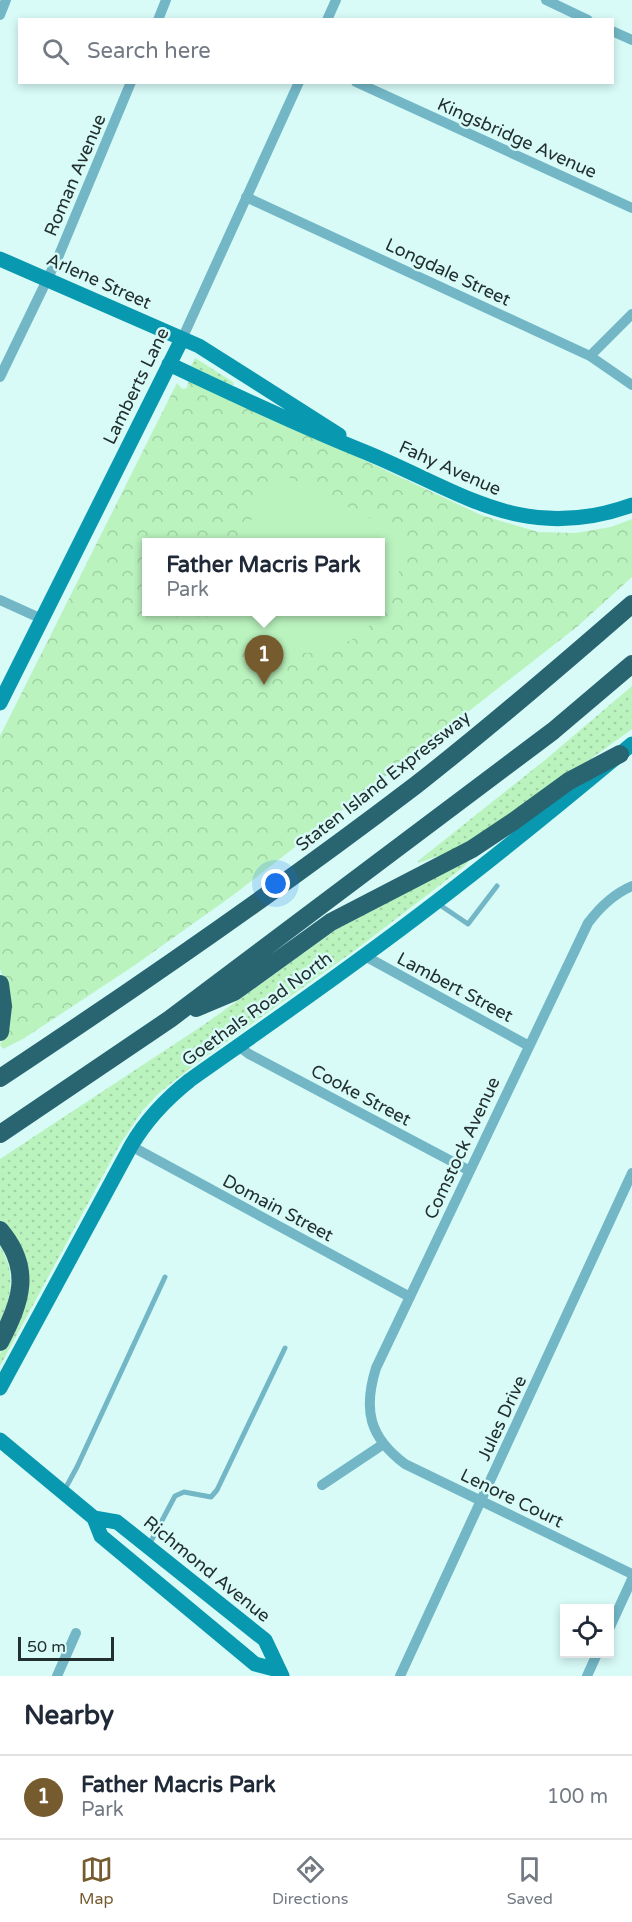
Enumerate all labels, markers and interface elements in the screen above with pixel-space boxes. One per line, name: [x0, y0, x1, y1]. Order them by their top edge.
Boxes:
search box: [18, 18, 614, 84]
icon: search: [39, 35, 72, 68]
text: Search here: [87, 38, 211, 64]
street label: Kingsbridge Avenue: [434, 93, 600, 183]
street label: Roman Avenue: [39, 111, 111, 239]
street label: Longdale Street: [382, 233, 514, 311]
street label: Arlene Street: [43, 248, 155, 314]
street label: Lamberts Lane: [98, 324, 174, 448]
street label: Fahy Avenue: [396, 436, 504, 500]
popup: [142, 538, 385, 616]
text: Father Macris Park: [166, 552, 361, 578]
text: Park: [166, 578, 209, 602]
pin: 1: [244, 636, 284, 685]
street label: Staten Island Expressway: [291, 706, 475, 856]
your location: [261, 869, 290, 898]
street label: Goethals Road North: [178, 947, 336, 1071]
street label: Lambert Street: [393, 947, 517, 1027]
street label: Cooke Street: [307, 1059, 415, 1131]
street label: Comstock Avenue: [419, 1073, 505, 1223]
street label: Domain Street: [219, 1170, 337, 1246]
street label: Jules Drive: [473, 1372, 531, 1464]
street label: Lenore Court: [457, 1464, 567, 1532]
street label: Richmond Avenue: [139, 1511, 275, 1627]
map controls: [560, 1604, 614, 1658]
button: locate: [560, 1604, 614, 1658]
scale bar: [18, 1634, 114, 1662]
text: 50 m: [27, 1637, 66, 1657]
text: Nearby: [24, 1700, 114, 1731]
text: Father Macris Park: [81, 1772, 276, 1798]
text: 1: [37, 1785, 50, 1809]
text: 100 m: [547, 1785, 608, 1809]
text: Park: [81, 1798, 124, 1822]
tab: Map: [79, 1853, 114, 1909]
tab: Directions: [272, 1853, 348, 1909]
tab: Saved: [507, 1853, 553, 1909]

